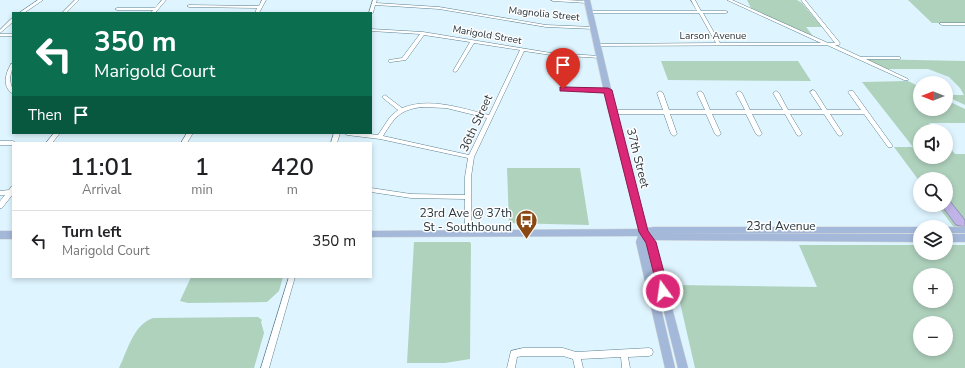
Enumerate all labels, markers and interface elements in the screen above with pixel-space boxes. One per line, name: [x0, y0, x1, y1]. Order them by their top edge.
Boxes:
street label: Magnolia Street: [508, 3, 581, 25]
street label: Marigold Street: [451, 22, 523, 48]
text: 350 m: [94, 23, 177, 61]
icon: left: [28, 28, 80, 80]
street label: Larson Avenue: [680, 29, 746, 43]
pin: [546, 48, 580, 89]
icon: arrive: [552, 54, 574, 76]
text: Marigold Court: [94, 59, 215, 83]
north arrow: [913, 76, 953, 116]
map controls: [913, 76, 953, 356]
street label: 36th Street: [456, 91, 497, 154]
icon: arrive: [70, 104, 92, 126]
text: Then: [28, 105, 62, 125]
button: sound: [913, 124, 953, 164]
street label: 37th Street: [623, 126, 653, 190]
text: 11:01: [70, 151, 133, 183]
text: 1: [195, 151, 209, 183]
text: 420: [271, 151, 314, 183]
button: search: [913, 172, 953, 212]
text: Arrival: [82, 181, 121, 199]
text: min: [191, 181, 213, 199]
text: m: [287, 181, 298, 199]
place label: 23rd Ave @ 37th St - Southbound: [419, 205, 512, 235]
bus stop icon: 23rd Ave @ 37th St - Southbound: [514, 207, 540, 240]
street label: 23rd Avenue: [746, 218, 816, 234]
button: layers: [913, 220, 953, 260]
text: Turn left: [62, 222, 121, 242]
icon: left: [28, 230, 50, 252]
text: 350 m: [312, 231, 356, 251]
text: Marigold Court: [62, 242, 150, 260]
button: +: [913, 268, 953, 308]
position arrow: [642, 270, 684, 312]
button: −: [913, 316, 953, 356]

